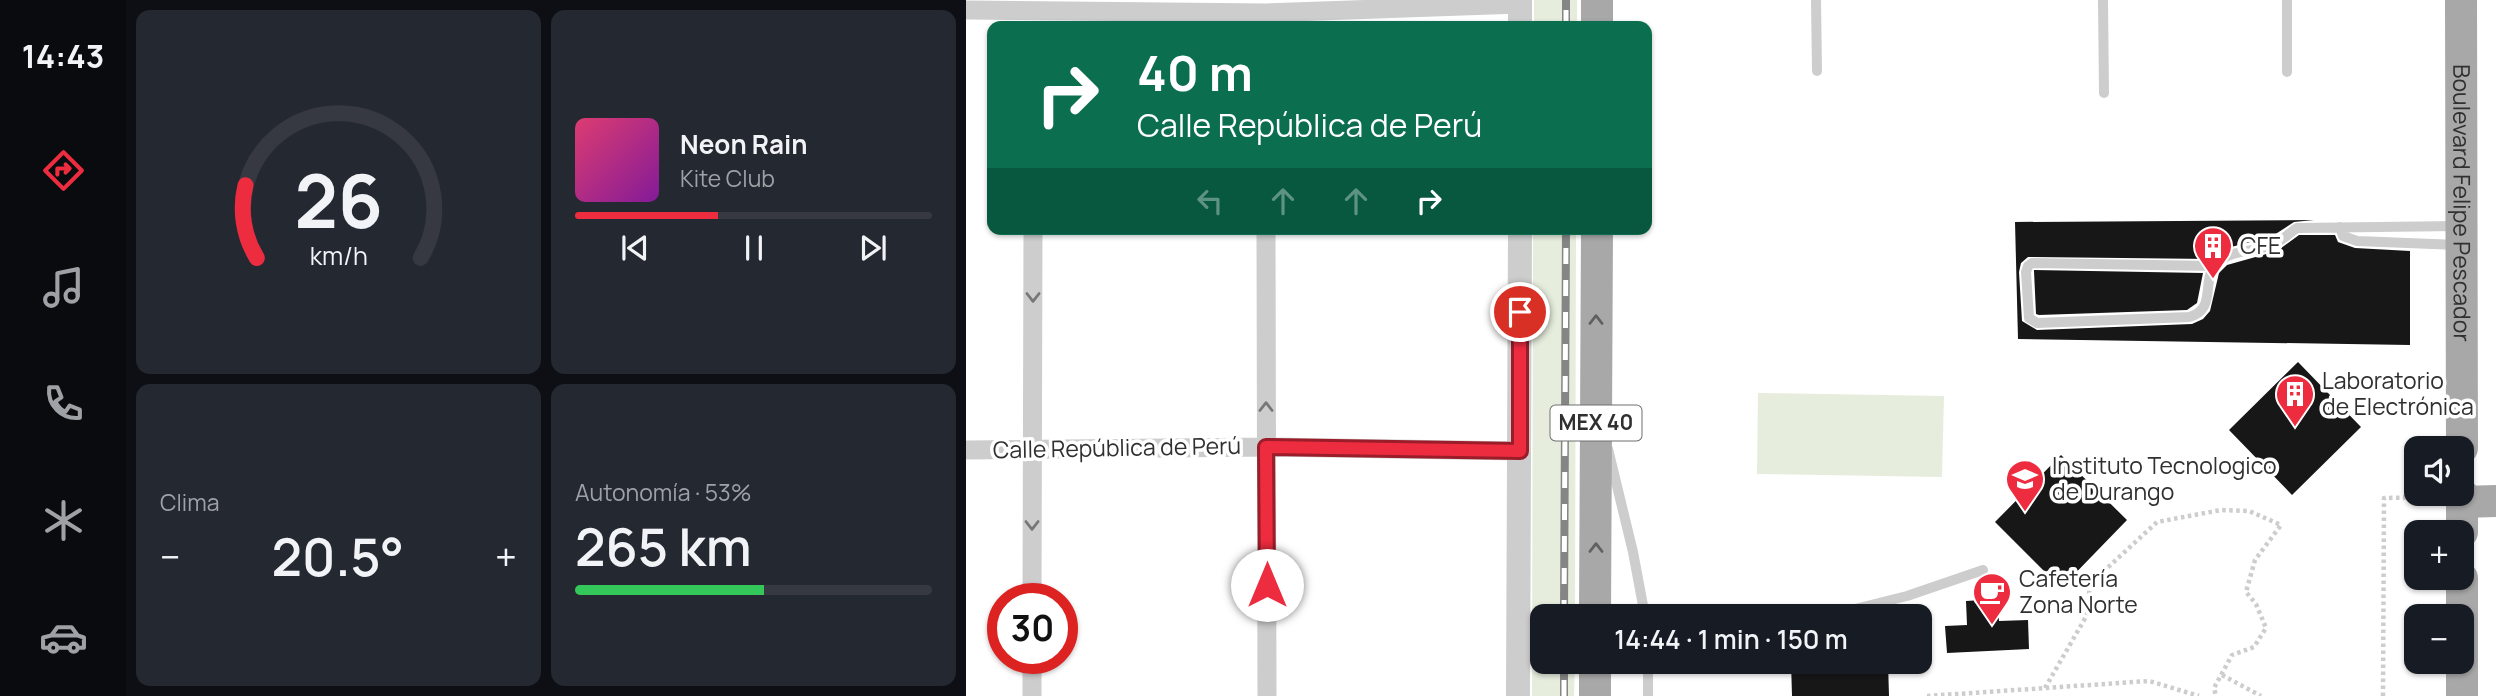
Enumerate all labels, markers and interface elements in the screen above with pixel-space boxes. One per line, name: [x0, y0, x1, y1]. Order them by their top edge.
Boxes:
text: 14:43: [22, 34, 104, 78]
text: 40 m: [1137, 39, 1253, 106]
icon: right: [1022, 49, 1113, 140]
street label: Boulevard Felipe Pescador: [2446, 64, 2479, 342]
text: Calle República de Perú: [1137, 103, 1482, 147]
text: Neon Rain: [680, 126, 808, 162]
icon: directions: [39, 146, 88, 195]
text: 26: [294, 151, 383, 251]
text: Kite Club: [680, 162, 775, 194]
icon: left: [1191, 182, 1229, 220]
icon: ahead: [1264, 182, 1302, 220]
icon: ahead: [1337, 182, 1375, 220]
icon: right: [1410, 182, 1448, 220]
building icon: CFE: [2192, 225, 2234, 280]
icon: previous: [616, 229, 654, 267]
icon: pause: [735, 229, 773, 267]
icon: next: [854, 229, 892, 267]
place label: CFE: [2240, 229, 2281, 261]
text: km/h: [309, 238, 368, 273]
icon: music: [39, 263, 88, 312]
pin: [1490, 282, 1550, 342]
one-way arrow: [1025, 293, 1041, 303]
icon: arrive: [1501, 293, 1539, 331]
one-way arrow: [1588, 315, 1604, 325]
place label: Laboratorio de Electrónica: [2322, 364, 2474, 422]
building icon: Laboratorio de Electrónica: [2274, 373, 2316, 428]
icon: phone: [39, 379, 88, 428]
one-way arrow: [1258, 402, 1274, 412]
road number: MEX 40: [1550, 406, 1642, 440]
street label: Calle República de Perú: [993, 429, 1241, 465]
map controls: [2404, 436, 2474, 674]
button: sound: [2404, 436, 2474, 506]
place label: Instituto Tecnologico de Durango: [2052, 449, 2277, 507]
school or university icon: Instituto Tecnologico de Durango: [2004, 458, 2046, 513]
text: Autonomía · 53%: [575, 476, 752, 508]
text: Clima: [160, 486, 219, 518]
icon: climate: [39, 496, 88, 545]
text: 265 km: [575, 511, 752, 582]
one-way arrow: [1024, 520, 1040, 531]
button: +: [2404, 520, 2474, 590]
text: 20.5°: [272, 521, 404, 592]
text: −: [160, 530, 181, 582]
text: +: [495, 530, 517, 582]
one-way arrow: [1588, 542, 1604, 553]
position arrow: [1230, 548, 1304, 622]
place label: Cafetería Zona Norte: [2019, 562, 2138, 620]
cafe icon: Cafetería Zona Norte: [1971, 571, 2013, 626]
speed limit sign: 30: [987, 583, 1078, 674]
button: −: [2404, 604, 2474, 674]
icon: car: [39, 613, 88, 662]
text: 14:44 · 1 min · 150 m: [1614, 621, 1848, 657]

